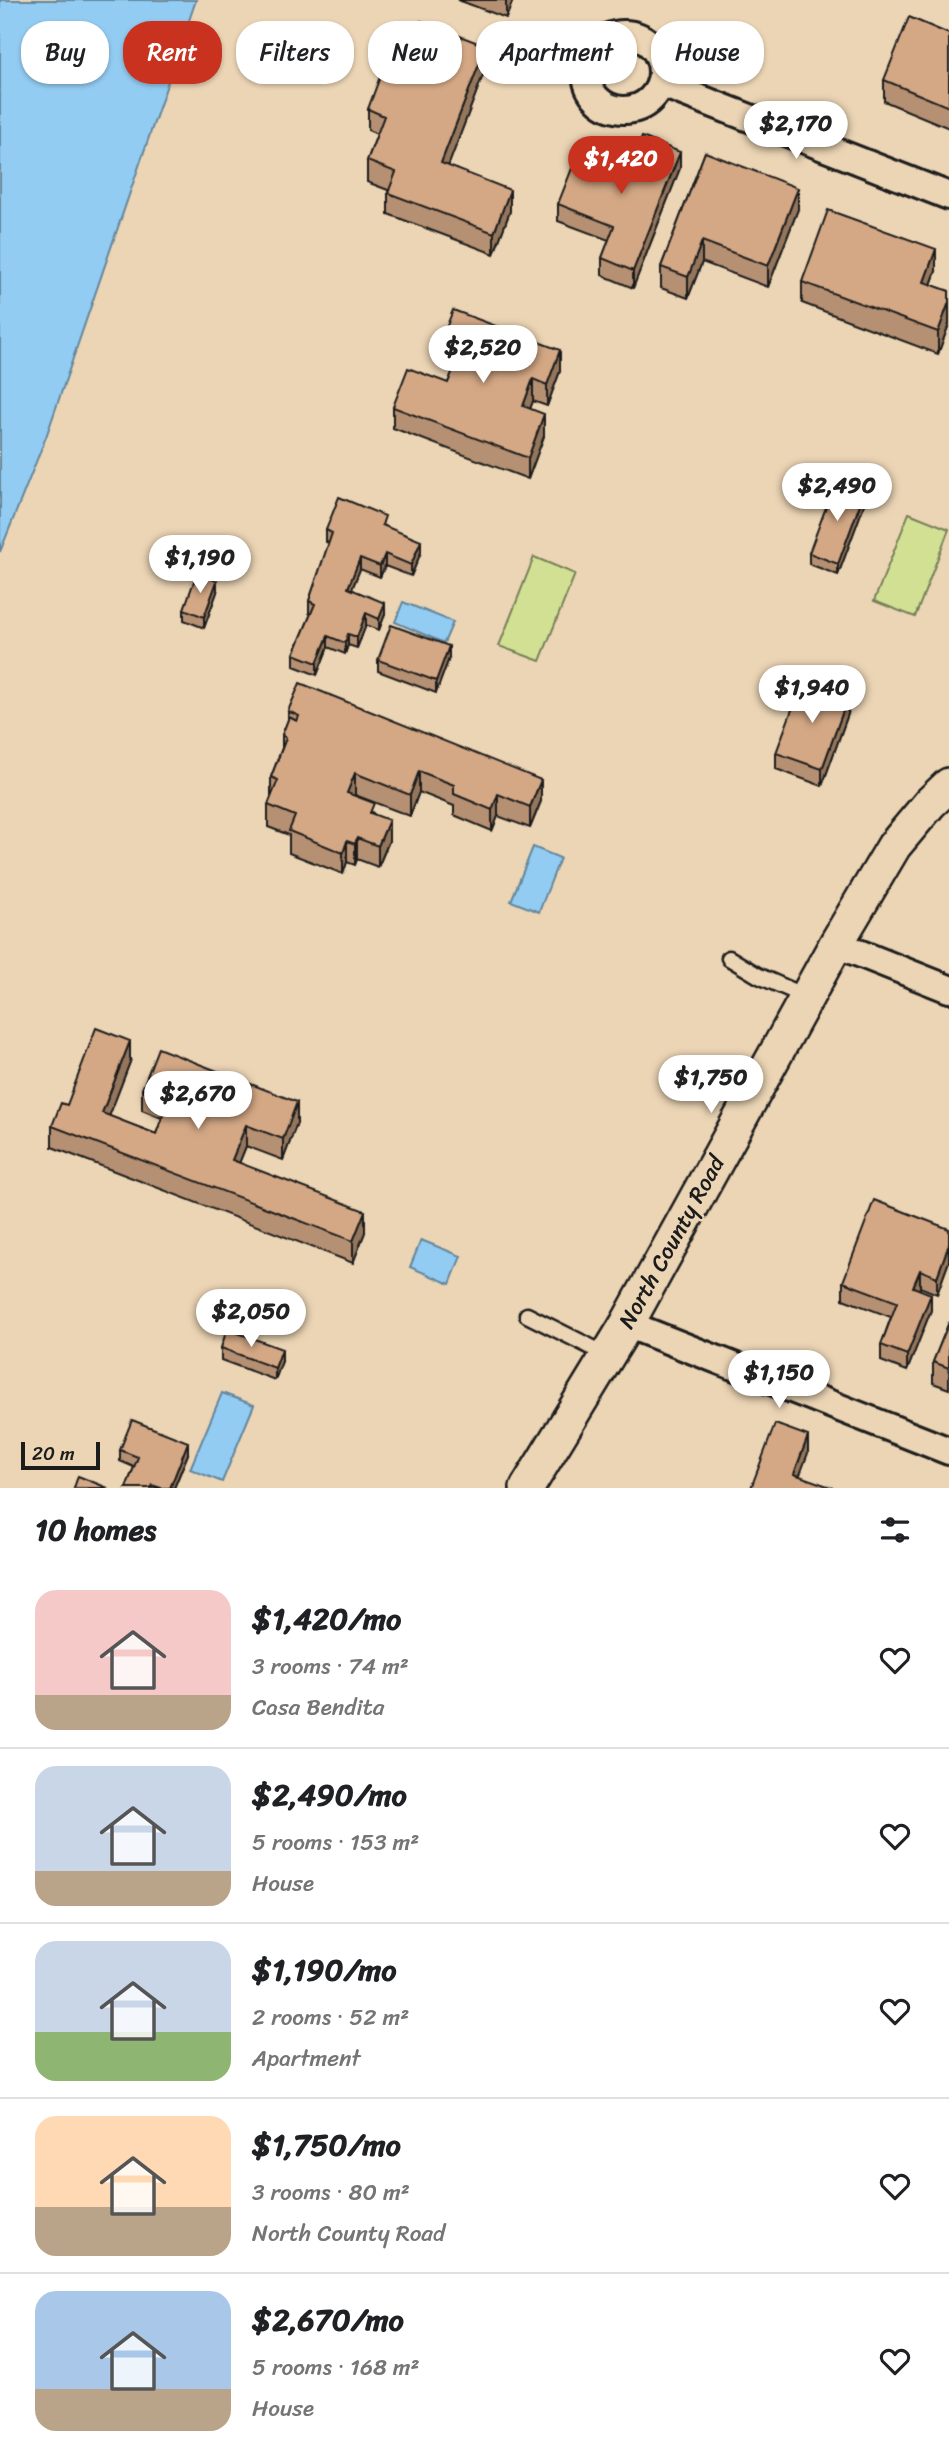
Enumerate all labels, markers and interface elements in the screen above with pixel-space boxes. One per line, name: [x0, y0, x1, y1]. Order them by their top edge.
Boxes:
chip: Buy: [21, 21, 109, 84]
chip: Rent: [123, 21, 222, 84]
chip: Filters: [236, 21, 354, 84]
chip: New: [368, 21, 462, 84]
chip: Apartment: [476, 21, 637, 84]
chip: House: [651, 21, 764, 84]
pin: $2,170: [739, 102, 853, 161]
text: $2,170: [760, 103, 832, 144]
pin: $1,420: [564, 136, 678, 196]
text: $1,420: [584, 138, 658, 179]
pin: $2,520: [426, 326, 540, 385]
text: $2,520: [445, 327, 521, 368]
pin: $2,490: [780, 463, 894, 523]
text: $2,490: [798, 465, 876, 506]
pin: $1,190: [143, 536, 257, 595]
text: $1,190: [165, 537, 235, 578]
pin: $1,940: [755, 666, 869, 725]
text: $1,940: [775, 667, 849, 708]
pin: $1,750: [654, 1056, 768, 1115]
text: $1,750: [674, 1057, 748, 1098]
pin: $2,670: [141, 1072, 255, 1131]
text: $2,670: [160, 1073, 236, 1114]
street label: North County Road: [607, 1146, 737, 1337]
pin: $2,050: [194, 1290, 308, 1349]
text: $2,050: [212, 1291, 290, 1332]
pin: $1,150: [722, 1350, 836, 1410]
text: $1,150: [744, 1352, 814, 1393]
text: 20 m: [32, 1437, 75, 1470]
scale bar: [21, 1439, 100, 1471]
text: 10 homes: [35, 1503, 156, 1557]
icon: filters: [876, 1511, 914, 1549]
text: $1,420/mo: [252, 1592, 401, 1646]
icon: home: [91, 1618, 175, 1702]
icon: heart: [876, 1641, 914, 1679]
text: 3 rooms · 74 m²: [252, 1646, 409, 1687]
text: Casa Bendita: [252, 1687, 384, 1728]
text: $2,490/mo: [252, 1768, 407, 1822]
icon: home: [91, 1794, 175, 1878]
icon: heart: [876, 1817, 914, 1855]
text: 5 rooms · 153 m²: [252, 1822, 419, 1863]
text: House: [252, 1863, 314, 1904]
text: $1,190/mo: [252, 1943, 397, 1997]
icon: home: [91, 1969, 175, 2053]
icon: heart: [876, 1992, 914, 2030]
text: 2 rooms · 52 m²: [252, 1997, 409, 2038]
text: Apartment: [252, 2038, 361, 2079]
text: $1,750/mo: [252, 2118, 401, 2172]
icon: home: [91, 2144, 175, 2228]
icon: heart: [876, 2167, 914, 2205]
text: 3 rooms · 80 m²: [252, 2172, 410, 2213]
text: North County Road: [252, 2213, 445, 2254]
text: $2,670/mo: [252, 2293, 404, 2347]
icon: home: [91, 2319, 175, 2403]
icon: heart: [876, 2342, 914, 2380]
text: 5 rooms · 168 m²: [252, 2347, 420, 2388]
text: House: [252, 2388, 314, 2429]

